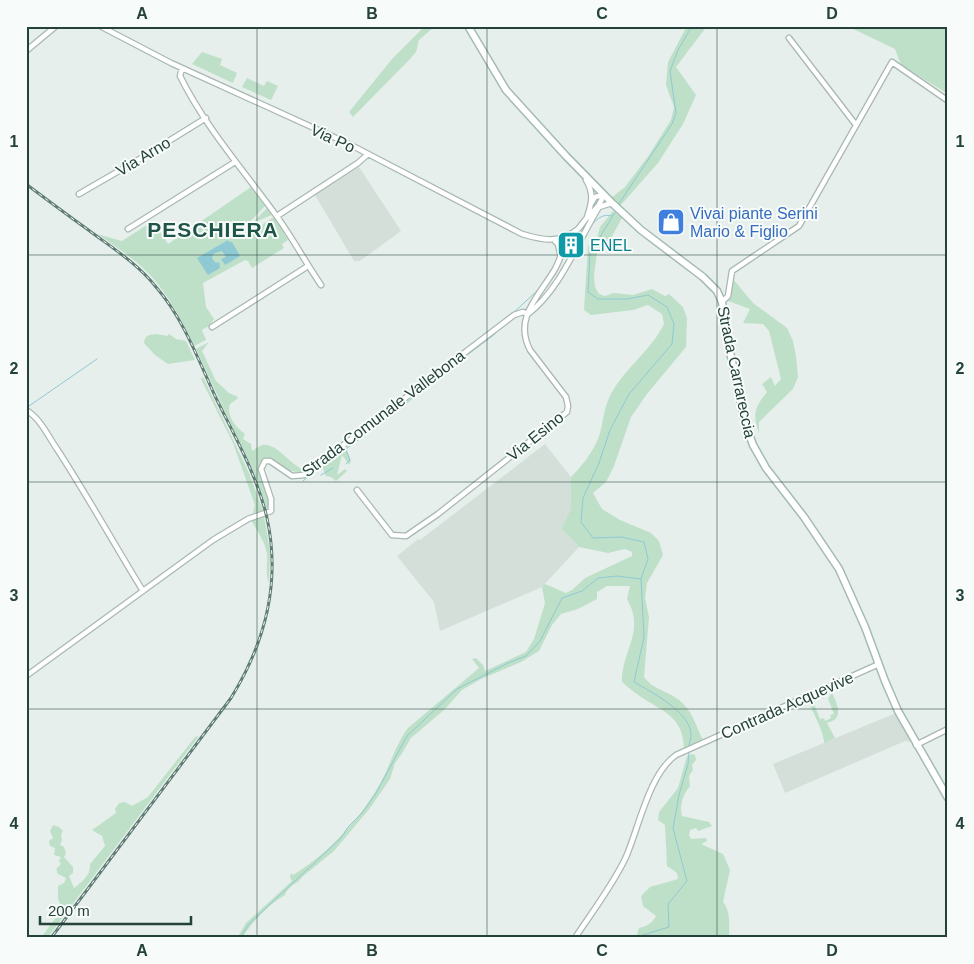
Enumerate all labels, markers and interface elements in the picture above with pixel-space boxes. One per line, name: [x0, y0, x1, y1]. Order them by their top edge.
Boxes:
text: A: [136, 5, 148, 22]
text: B: [366, 5, 378, 22]
text: C: [596, 5, 608, 22]
text: D: [826, 5, 838, 22]
street label: Via Po: [308, 121, 358, 156]
text: 1: [10, 133, 19, 150]
text: 1: [956, 133, 965, 150]
street label: Via Arno: [113, 134, 174, 179]
place label: Vivai piante Serini Mario & Figlio: [690, 205, 818, 240]
shop icon: Vivai piante Serini Mario & Figlio: [656, 207, 686, 237]
district label: PESCHIERA: [147, 218, 279, 241]
building icon: ENEL: [556, 230, 586, 260]
place label: ENEL: [590, 237, 632, 254]
street label: Strada Carrareccia: [714, 305, 759, 440]
street label: Strada Comunale Vallebona: [299, 347, 468, 480]
text: 2: [10, 360, 19, 377]
text: 2: [956, 360, 965, 377]
street label: Via Esino: [504, 409, 567, 464]
text: 3: [10, 587, 19, 604]
text: 3: [956, 587, 965, 604]
street label: Contrada Acquevive: [718, 669, 856, 742]
text: 4: [10, 815, 19, 832]
text: 4: [956, 815, 965, 832]
scale bar: [40, 894, 191, 926]
text: 200 m: [48, 902, 90, 919]
text: A: [136, 942, 148, 959]
text: B: [366, 942, 378, 959]
text: C: [596, 942, 608, 959]
text: D: [826, 942, 838, 959]

